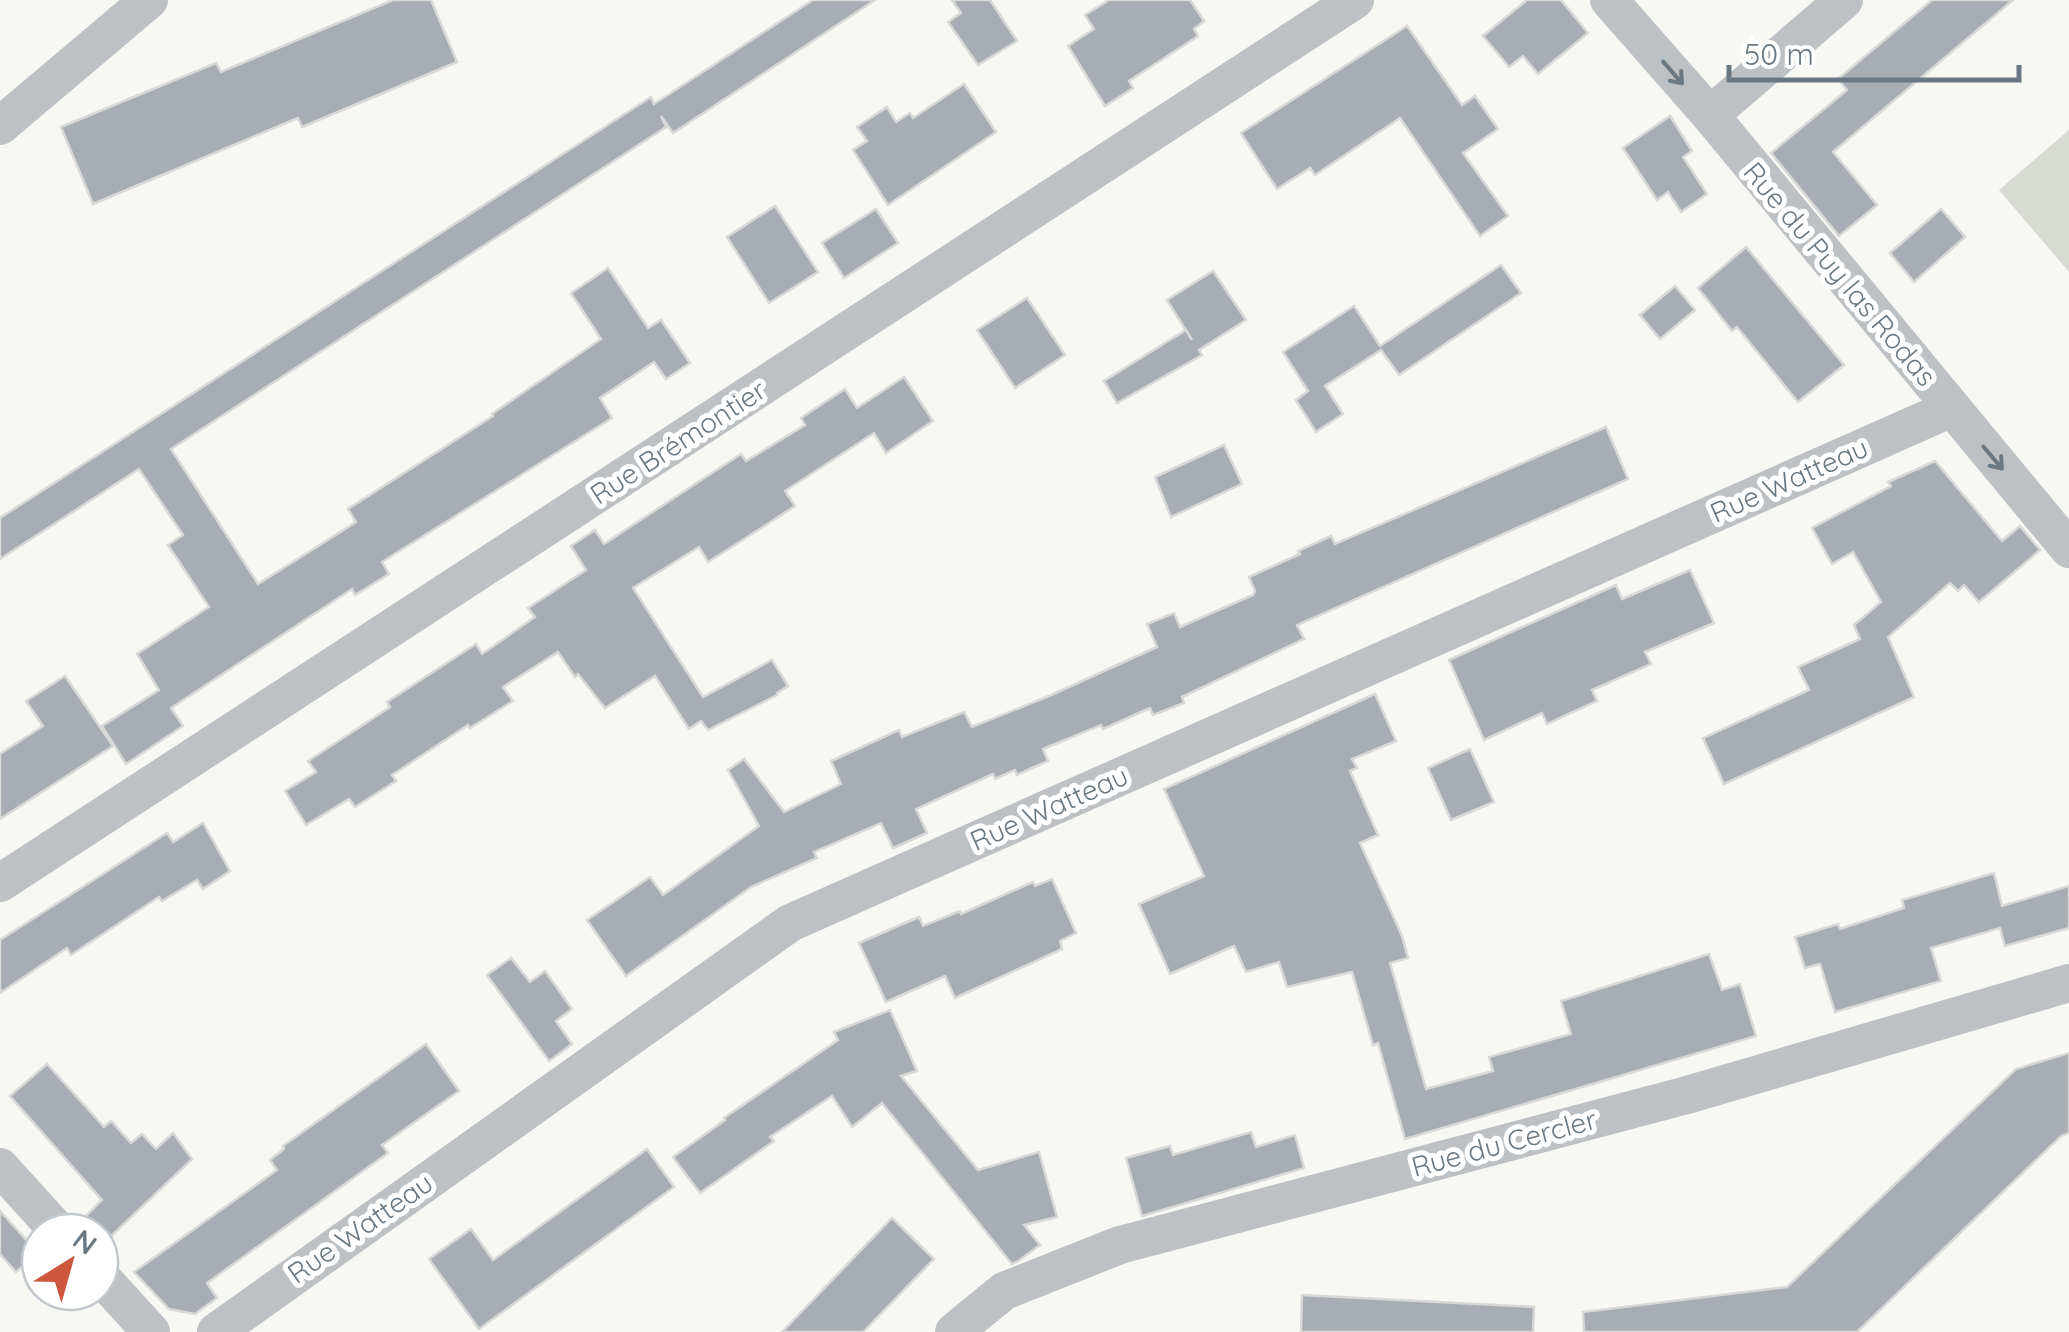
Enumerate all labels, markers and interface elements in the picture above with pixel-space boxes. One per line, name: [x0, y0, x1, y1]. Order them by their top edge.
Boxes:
scale bar: [1729, 20, 2019, 82]
text: 50 m: [1744, 35, 1814, 73]
one-way arrow: [1662, 60, 1684, 86]
street label: Rue du Puy las Rodas: [1736, 155, 1944, 393]
street label: Rue Brémontier: [583, 372, 772, 511]
street label: Rue Watteau: [1704, 429, 1873, 530]
one-way arrow: [1982, 444, 2004, 470]
street label: Rue Watteau: [964, 757, 1133, 858]
street label: Rue du Cercler: [1407, 1101, 1601, 1184]
street label: Rue Watteau: [280, 1165, 439, 1290]
north arrow: [20, 1212, 120, 1312]
text: N: [67, 1221, 104, 1262]

